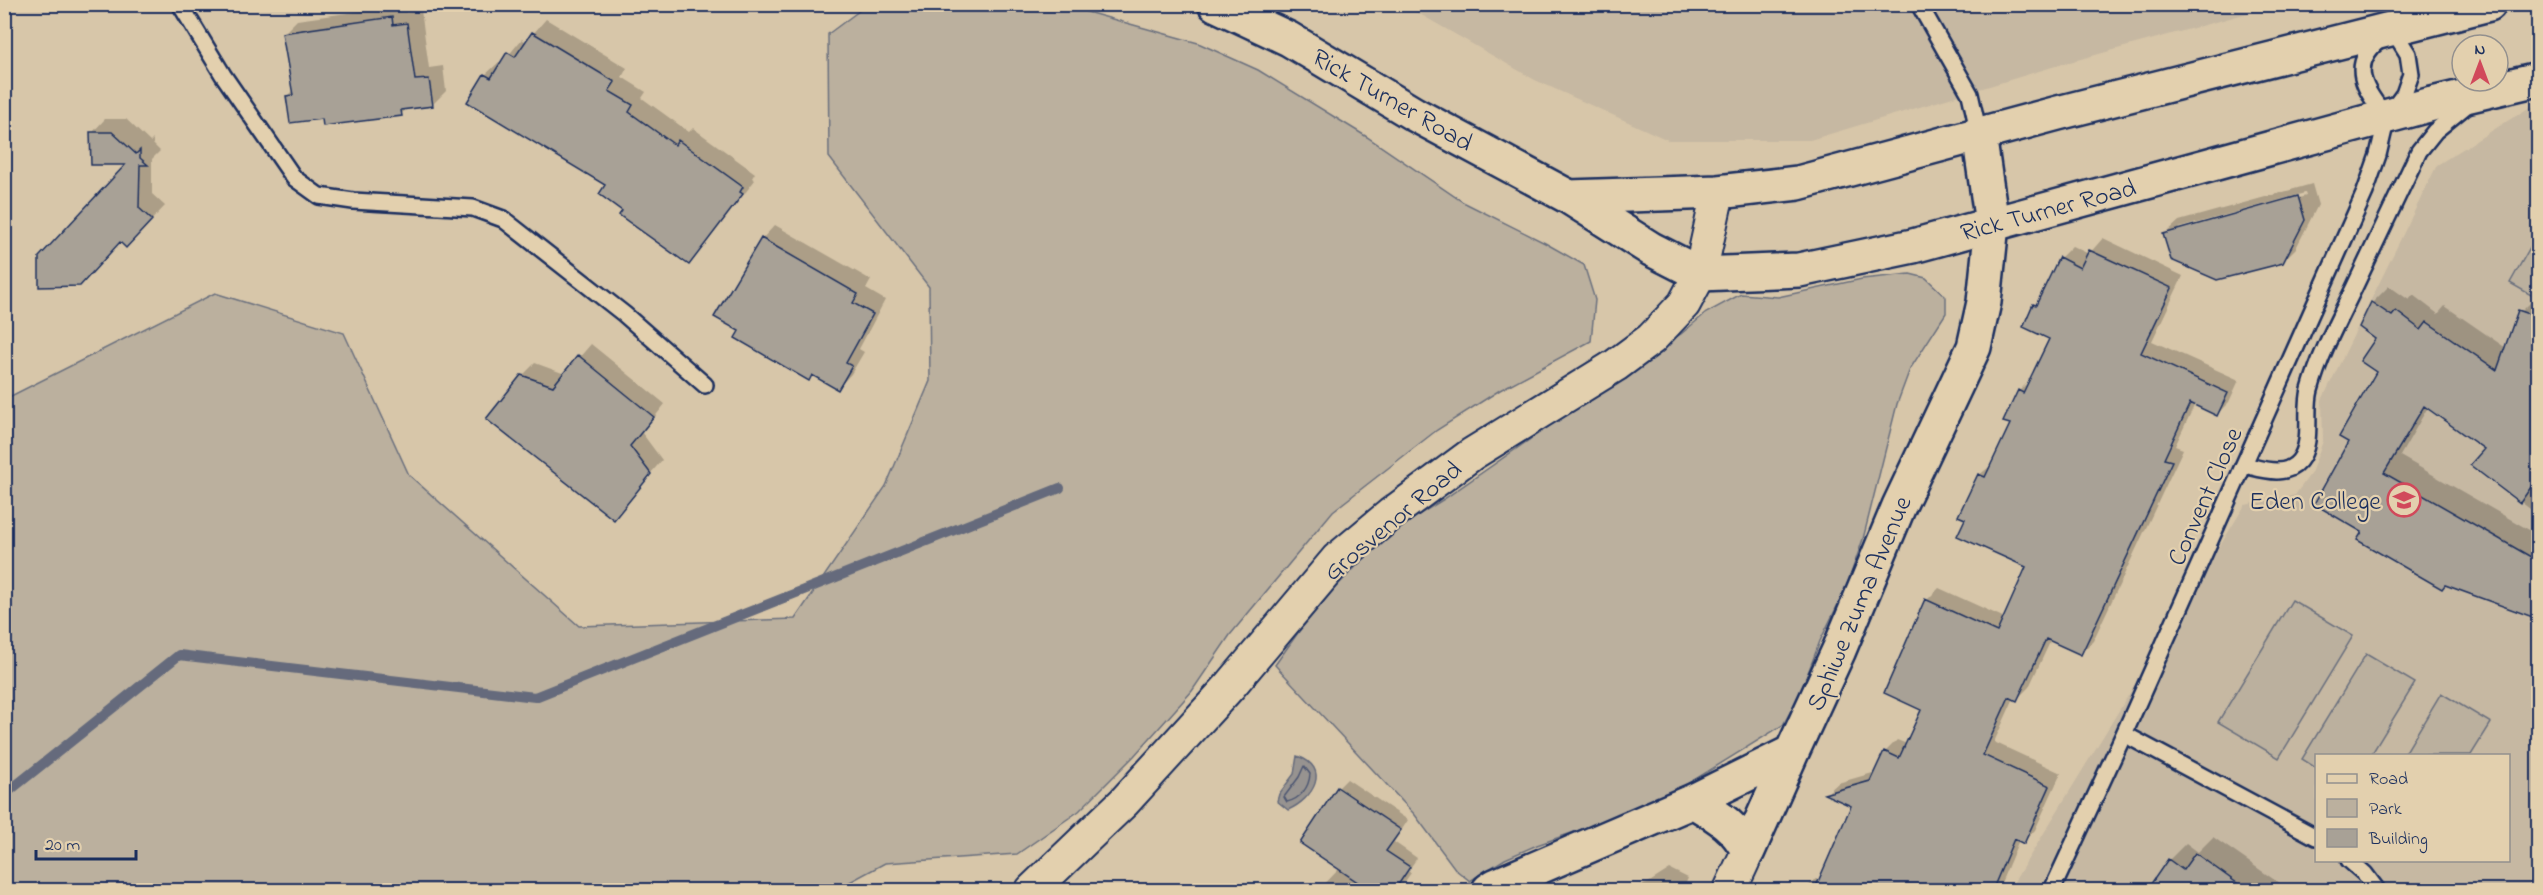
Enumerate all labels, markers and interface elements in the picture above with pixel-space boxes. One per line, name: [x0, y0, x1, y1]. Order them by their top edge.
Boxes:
north arrow: [2450, 33, 2510, 93]
text: N: [2475, 38, 2486, 62]
street label: Rick Turner Road: [1304, 40, 1479, 163]
street label: Rick Turner Road: [1957, 170, 2141, 254]
street label: Convent Close: [2159, 421, 2254, 573]
street label: Grosvenor Road: [1316, 453, 1472, 592]
school or university icon: Eden College: [2386, 482, 2422, 518]
place label: Eden College: [2249, 484, 2381, 522]
street label: Sphiwe Zuma Avenue: [1798, 490, 1923, 718]
legend: [2315, 754, 2510, 862]
text: Road: [2369, 767, 2408, 793]
text: Park: [2369, 797, 2402, 823]
scale bar: [36, 823, 136, 861]
text: Building: [2368, 827, 2428, 854]
text: 20 m: [45, 833, 80, 859]

